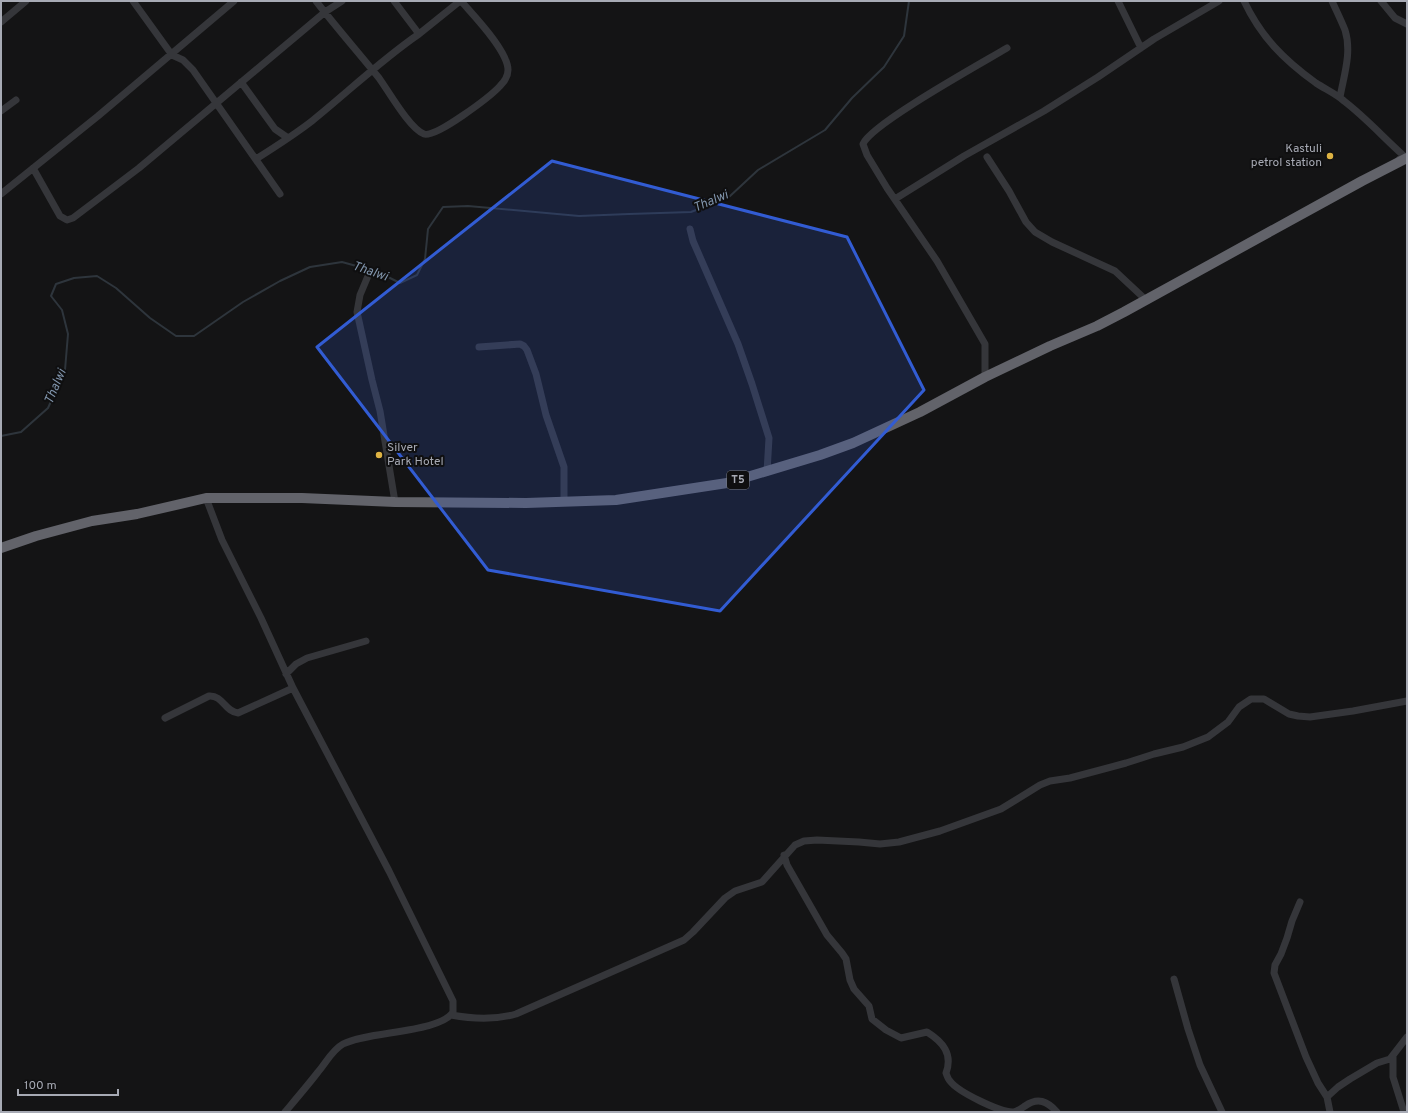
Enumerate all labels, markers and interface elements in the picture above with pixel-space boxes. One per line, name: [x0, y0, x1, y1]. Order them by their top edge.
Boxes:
place label: Kastuli petrol station: [1251, 141, 1322, 171]
marker: Kastuli petrol station: [1325, 151, 1335, 161]
water label: Thalwi: [691, 187, 732, 216]
water label: Thalwi: [350, 259, 391, 286]
water label: Thalwi: [42, 366, 71, 407]
place label: Silver Park Hotel: [387, 440, 444, 470]
marker: Silver Park Hotel: [374, 450, 384, 460]
road number: T5: [727, 471, 749, 489]
scale bar: [18, 1071, 118, 1097]
text: 100 m: [24, 1078, 57, 1094]

